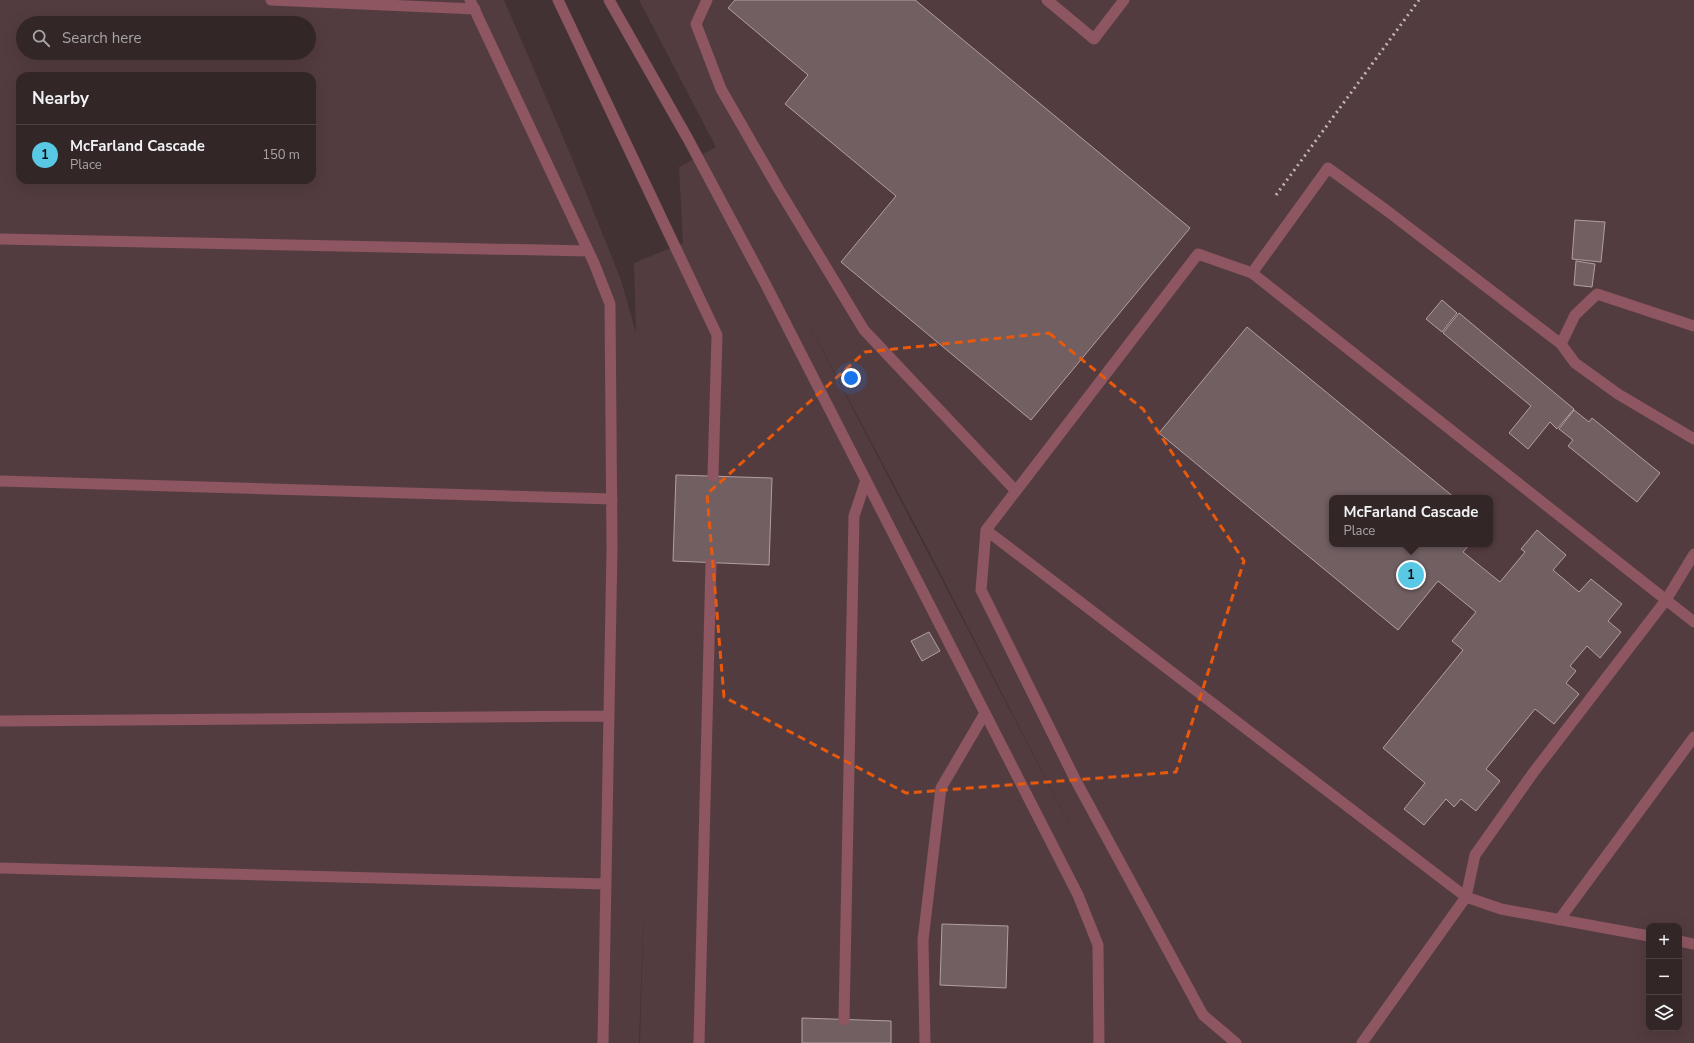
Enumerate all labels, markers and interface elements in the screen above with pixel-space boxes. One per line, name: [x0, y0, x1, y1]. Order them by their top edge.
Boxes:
search box: [16, 16, 316, 60]
icon: search: [30, 27, 52, 49]
text: Search here: [62, 28, 142, 48]
text: Nearby: [32, 87, 89, 110]
text: McFarland Cascade: [70, 136, 205, 156]
text: 1: [41, 146, 49, 164]
text: 150 m: [262, 146, 300, 164]
text: Place: [70, 156, 102, 174]
your location: [841, 368, 861, 388]
popup: [1329, 495, 1493, 547]
text: McFarland Cascade: [1344, 502, 1478, 522]
text: Place: [1344, 522, 1375, 540]
pin: 1: [1398, 560, 1424, 590]
map controls: [1646, 923, 1682, 1031]
button: +: [1646, 923, 1682, 959]
button: −: [1646, 959, 1682, 995]
button: layers: [1646, 995, 1682, 1031]

